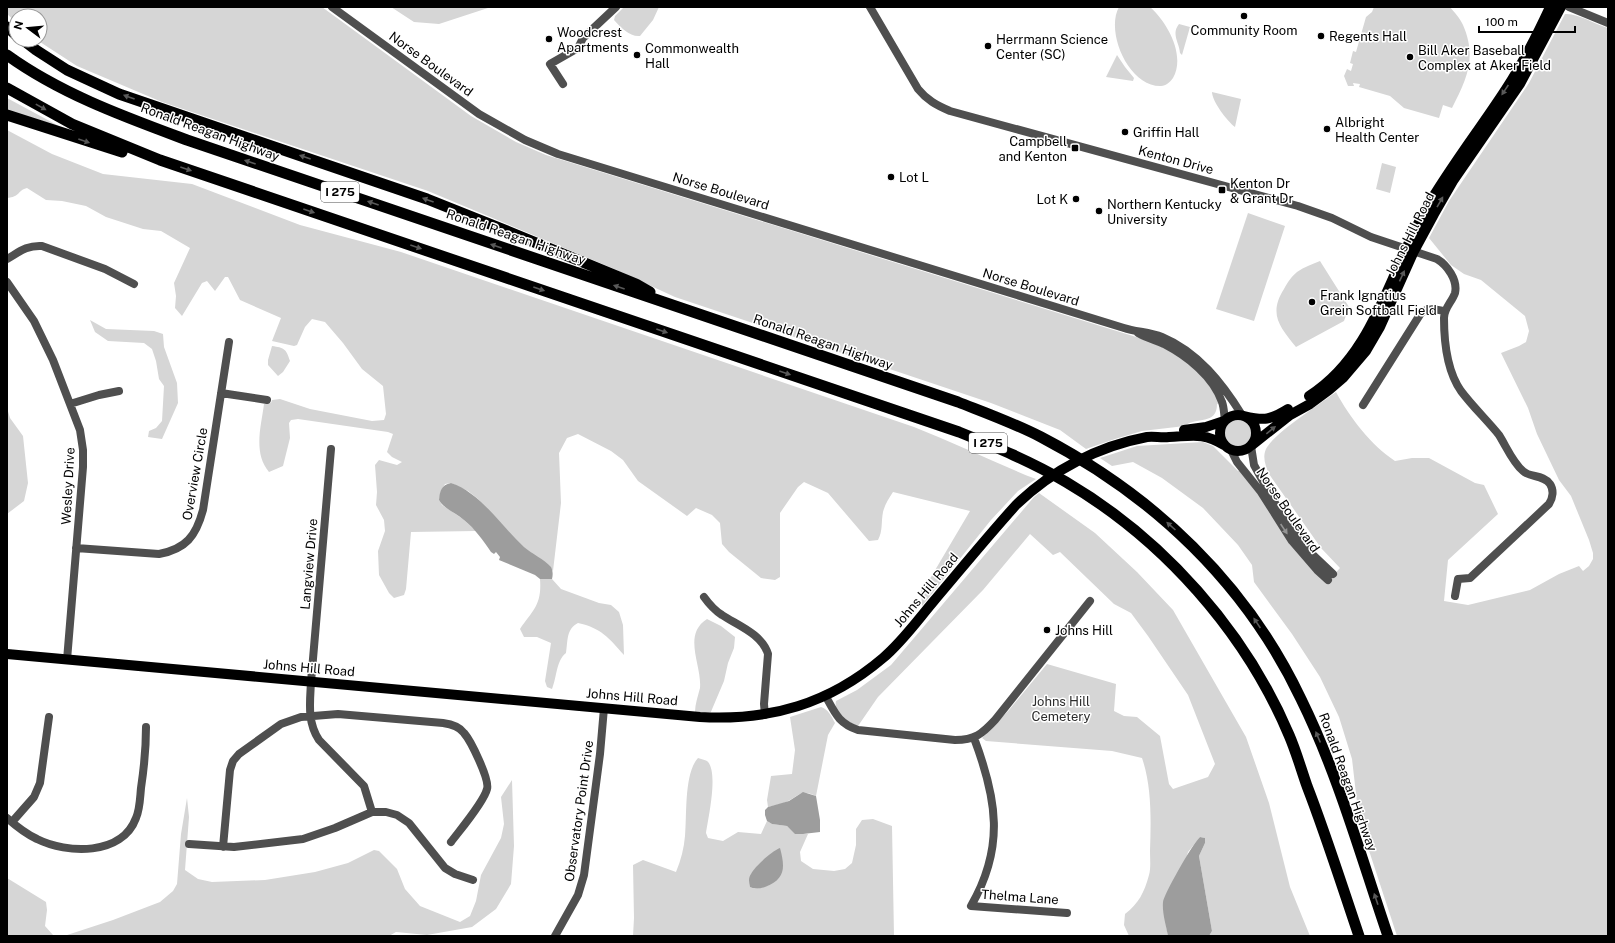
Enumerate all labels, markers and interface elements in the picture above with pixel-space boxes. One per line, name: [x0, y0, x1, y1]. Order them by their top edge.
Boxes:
north arrow: [8, 8, 48, 48]
scale bar: [1479, 8, 1575, 34]
marker: Community Room: [1239, 11, 1249, 21]
text: 100 m: [1485, 15, 1518, 29]
text: N: [11, 19, 25, 31]
place label: Community Room: [1191, 23, 1297, 38]
place label: Woodcrest Apartments: [557, 25, 628, 55]
street label: Norse Boulevard: [386, 29, 476, 99]
place label: Regents Hall: [1329, 29, 1407, 44]
marker: Regents Hall: [1316, 31, 1326, 41]
place label: Herrmann Science Center (SC): [996, 32, 1108, 62]
marker: Woodcrest Apartments: [544, 34, 554, 44]
place label: Commonwealth Hall: [645, 41, 739, 71]
marker: Herrmann Science Center (SC): [983, 41, 993, 51]
place label: Bill Aker Baseball Complex at Aker Field: [1418, 43, 1551, 73]
marker: Commonwealth Hall: [632, 50, 642, 60]
marker: Bill Aker Baseball Complex at Aker Field: [1405, 52, 1415, 62]
one-way arrow: [1501, 85, 1509, 95]
one-way arrow: [123, 94, 135, 100]
street label: Ronald Reagan Highway: [139, 100, 281, 164]
one-way arrow: [35, 104, 47, 110]
place label: Albright Health Center: [1335, 115, 1419, 145]
marker: Albright Health Center: [1322, 124, 1332, 134]
place label: Griffin Hall: [1133, 125, 1200, 140]
marker: Griffin Hall: [1120, 127, 1130, 137]
place label: Campbell and Kenton: [999, 134, 1067, 164]
one-way arrow: [78, 138, 90, 144]
marker: Campbell and Kenton: [1070, 143, 1080, 153]
street label: Kenton Drive: [1137, 143, 1215, 177]
one-way arrow: [299, 154, 311, 160]
one-way arrow: [244, 158, 256, 164]
one-way arrow: [180, 166, 192, 172]
street label: Norse Boulevard: [671, 169, 771, 213]
place label: Lot L: [899, 170, 929, 185]
marker: Lot L: [886, 172, 896, 182]
place label: Kenton Dr & Grant Dr: [1230, 176, 1293, 206]
road number: I 275: [321, 182, 359, 202]
marker: Kenton Dr & Grant Dr: [1217, 185, 1227, 195]
street label: Johns Hill Road: [1382, 190, 1438, 278]
place label: Lot K: [1037, 192, 1068, 207]
marker: Lot K: [1071, 194, 1081, 204]
one-way arrow: [422, 196, 434, 202]
one-way arrow: [1437, 196, 1444, 208]
place label: Northern Kentucky University: [1107, 197, 1222, 227]
one-way arrow: [367, 200, 379, 206]
street label: Ronald Reagan Highway: [444, 206, 588, 268]
marker: Northern Kentucky University: [1094, 206, 1104, 216]
one-way arrow: [303, 208, 315, 214]
one-way arrow: [490, 242, 502, 248]
one-way arrow: [410, 244, 422, 250]
street label: Norse Boulevard: [981, 265, 1081, 309]
one-way arrow: [1399, 271, 1405, 282]
one-way arrow: [613, 284, 625, 290]
one-way arrow: [533, 286, 545, 292]
place label: Frank Ignatius Grein Softball Field: [1320, 288, 1437, 318]
marker: Frank Ignatius Grein Softball Field: [1307, 297, 1317, 307]
street label: Ronald Reagan Highway: [751, 311, 895, 373]
one-way arrow: [657, 328, 669, 334]
one-way arrow: [780, 370, 792, 376]
one-way arrow: [1265, 425, 1276, 434]
street label: Overview Circle: [179, 426, 211, 522]
road number: I 275: [969, 433, 1007, 453]
street label: Wesley Drive: [58, 447, 78, 525]
street label: Norse Boulevard: [1253, 465, 1323, 555]
street label: Langview Drive: [298, 518, 320, 610]
one-way arrow: [1166, 521, 1176, 530]
one-way arrow: [1280, 524, 1288, 534]
street label: Johns Hill Road: [891, 550, 961, 630]
one-way arrow: [1253, 617, 1261, 628]
place label: Johns Hill: [1055, 623, 1113, 638]
marker: Johns Hill: [1042, 625, 1052, 635]
street label: Johns Hill Road: [263, 657, 355, 679]
street label: Johns Hill Road: [586, 686, 678, 708]
park label: Johns Hill Cemetery: [1031, 694, 1091, 724]
street label: Ronald Reagan Highway: [1316, 711, 1380, 853]
one-way arrow: [1315, 731, 1322, 743]
street label: Observatory Point Drive: [562, 739, 596, 883]
street label: Thelma Lane: [981, 887, 1059, 907]
one-way arrow: [1373, 893, 1379, 905]

